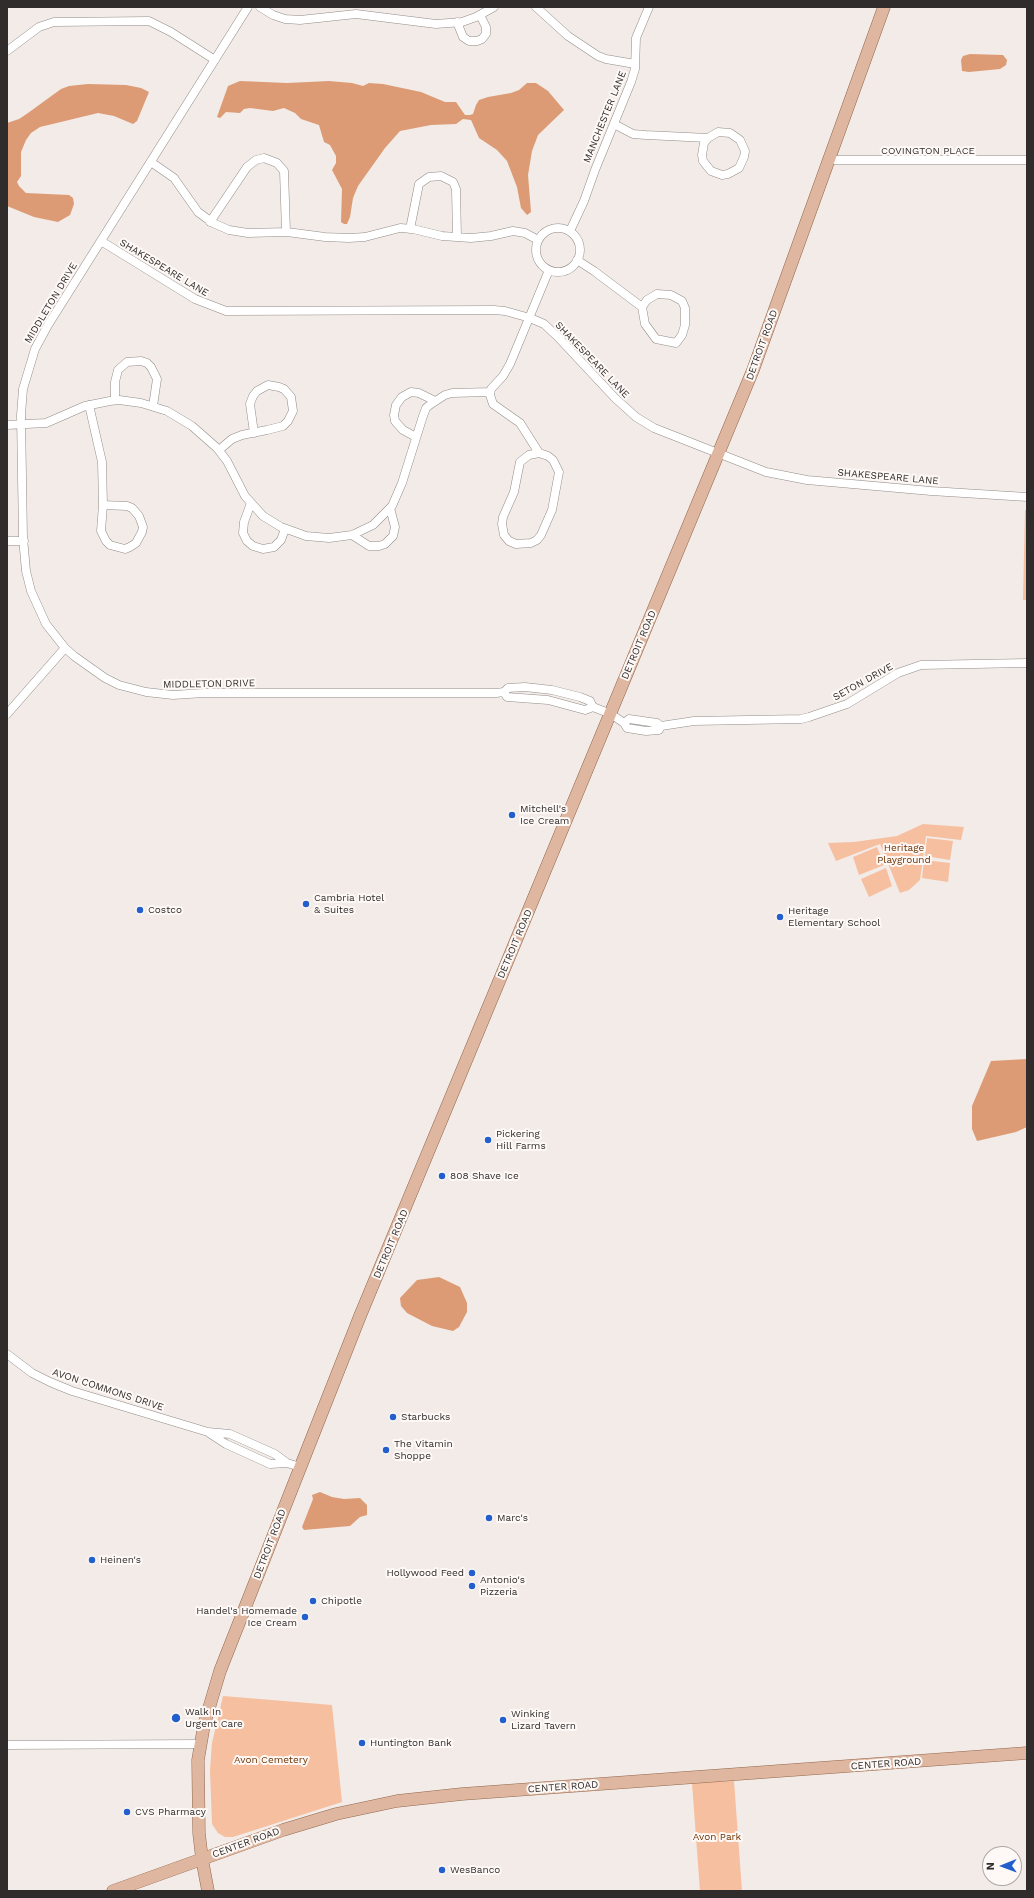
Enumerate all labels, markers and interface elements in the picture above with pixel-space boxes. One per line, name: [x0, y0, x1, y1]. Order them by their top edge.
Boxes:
street label: MANCHESTER LANE: [581, 69, 629, 165]
street label: COVINGTON PLACE: [881, 145, 975, 157]
street label: SHAKESPEARE LANE: [117, 237, 211, 299]
street label: MIDDLETON DRIVE: [22, 260, 80, 346]
street label: DETROIT ROAD: [744, 308, 780, 382]
street label: SHAKESPEARE LANE: [552, 319, 632, 401]
street label: SHAKESPEARE LANE: [837, 467, 939, 487]
street label: DETROIT ROAD: [619, 609, 659, 681]
street label: SETON DRIVE: [831, 661, 895, 703]
street label: MIDDLETON DRIVE: [163, 677, 255, 691]
place label: Mitchell's Ice Cream: [520, 803, 569, 826]
marker: Mitchell's Ice Cream: [507, 810, 517, 820]
park label: Heritage Playground: [877, 842, 931, 866]
place label: Cambria Hotel & Suites: [314, 892, 384, 916]
marker: Cambria Hotel & Suites: [301, 899, 311, 909]
place label: Costco: [148, 904, 182, 916]
marker: Costco: [135, 905, 145, 915]
place label: Heritage Elementary School: [788, 905, 880, 928]
street label: DETROIT ROAD: [495, 908, 535, 980]
marker: Heritage Elementary School: [775, 912, 785, 922]
place label: Pickering Hill Farms: [496, 1128, 546, 1152]
marker: Pickering Hill Farms: [483, 1135, 493, 1145]
place label: 808 Shave Ice: [450, 1170, 519, 1182]
marker: 808 Shave Ice: [437, 1171, 447, 1181]
street label: DETROIT ROAD: [371, 1208, 411, 1280]
street label: AVON COMMONS DRIVE: [51, 1366, 165, 1414]
place label: Starbucks: [401, 1411, 450, 1423]
marker: Starbucks: [388, 1412, 398, 1422]
place label: The Vitamin Shoppe: [394, 1438, 453, 1462]
marker: The Vitamin Shoppe: [381, 1445, 391, 1455]
street label: DETROIT ROAD: [251, 1507, 289, 1581]
place label: Marc's: [497, 1512, 528, 1524]
marker: Marc's: [484, 1513, 494, 1523]
place label: Heinen's: [100, 1554, 141, 1566]
marker: Heinen's: [87, 1555, 97, 1565]
place label: Hollywood Feed: [386, 1567, 464, 1579]
marker: Hollywood Feed: [467, 1568, 477, 1578]
place label: Antonio's Pizzeria: [480, 1574, 525, 1598]
marker: Antonio's Pizzeria: [467, 1581, 477, 1591]
place label: Chipotle: [321, 1595, 362, 1607]
marker: Chipotle: [308, 1596, 318, 1606]
place label: Handel's Homemade Ice Cream: [196, 1605, 297, 1628]
marker: Handel's Homemade Ice Cream: [300, 1612, 310, 1622]
place label: Walk In Urgent Care: [185, 1706, 243, 1730]
place label: Winking Lizard Tavern: [511, 1708, 576, 1732]
marker: Walk In Urgent Care: [170, 1712, 182, 1724]
marker: Winking Lizard Tavern: [498, 1715, 508, 1725]
place label: Huntington Bank: [370, 1737, 452, 1749]
marker: Huntington Bank: [357, 1738, 367, 1748]
park label: Avon Cemetery: [234, 1754, 308, 1766]
street label: CENTER ROAD: [850, 1756, 922, 1772]
street label: CENTER ROAD: [527, 1779, 599, 1795]
place label: CVS Pharmacy: [135, 1806, 206, 1818]
marker: CVS Pharmacy: [122, 1807, 132, 1817]
street label: CENTER ROAD: [211, 1825, 281, 1861]
park label: Avon Park: [693, 1831, 741, 1843]
north arrow: [982, 1846, 1022, 1886]
text: N: [984, 1862, 997, 1870]
place label: WesBanco: [450, 1864, 500, 1876]
marker: WesBanco: [437, 1865, 447, 1875]

